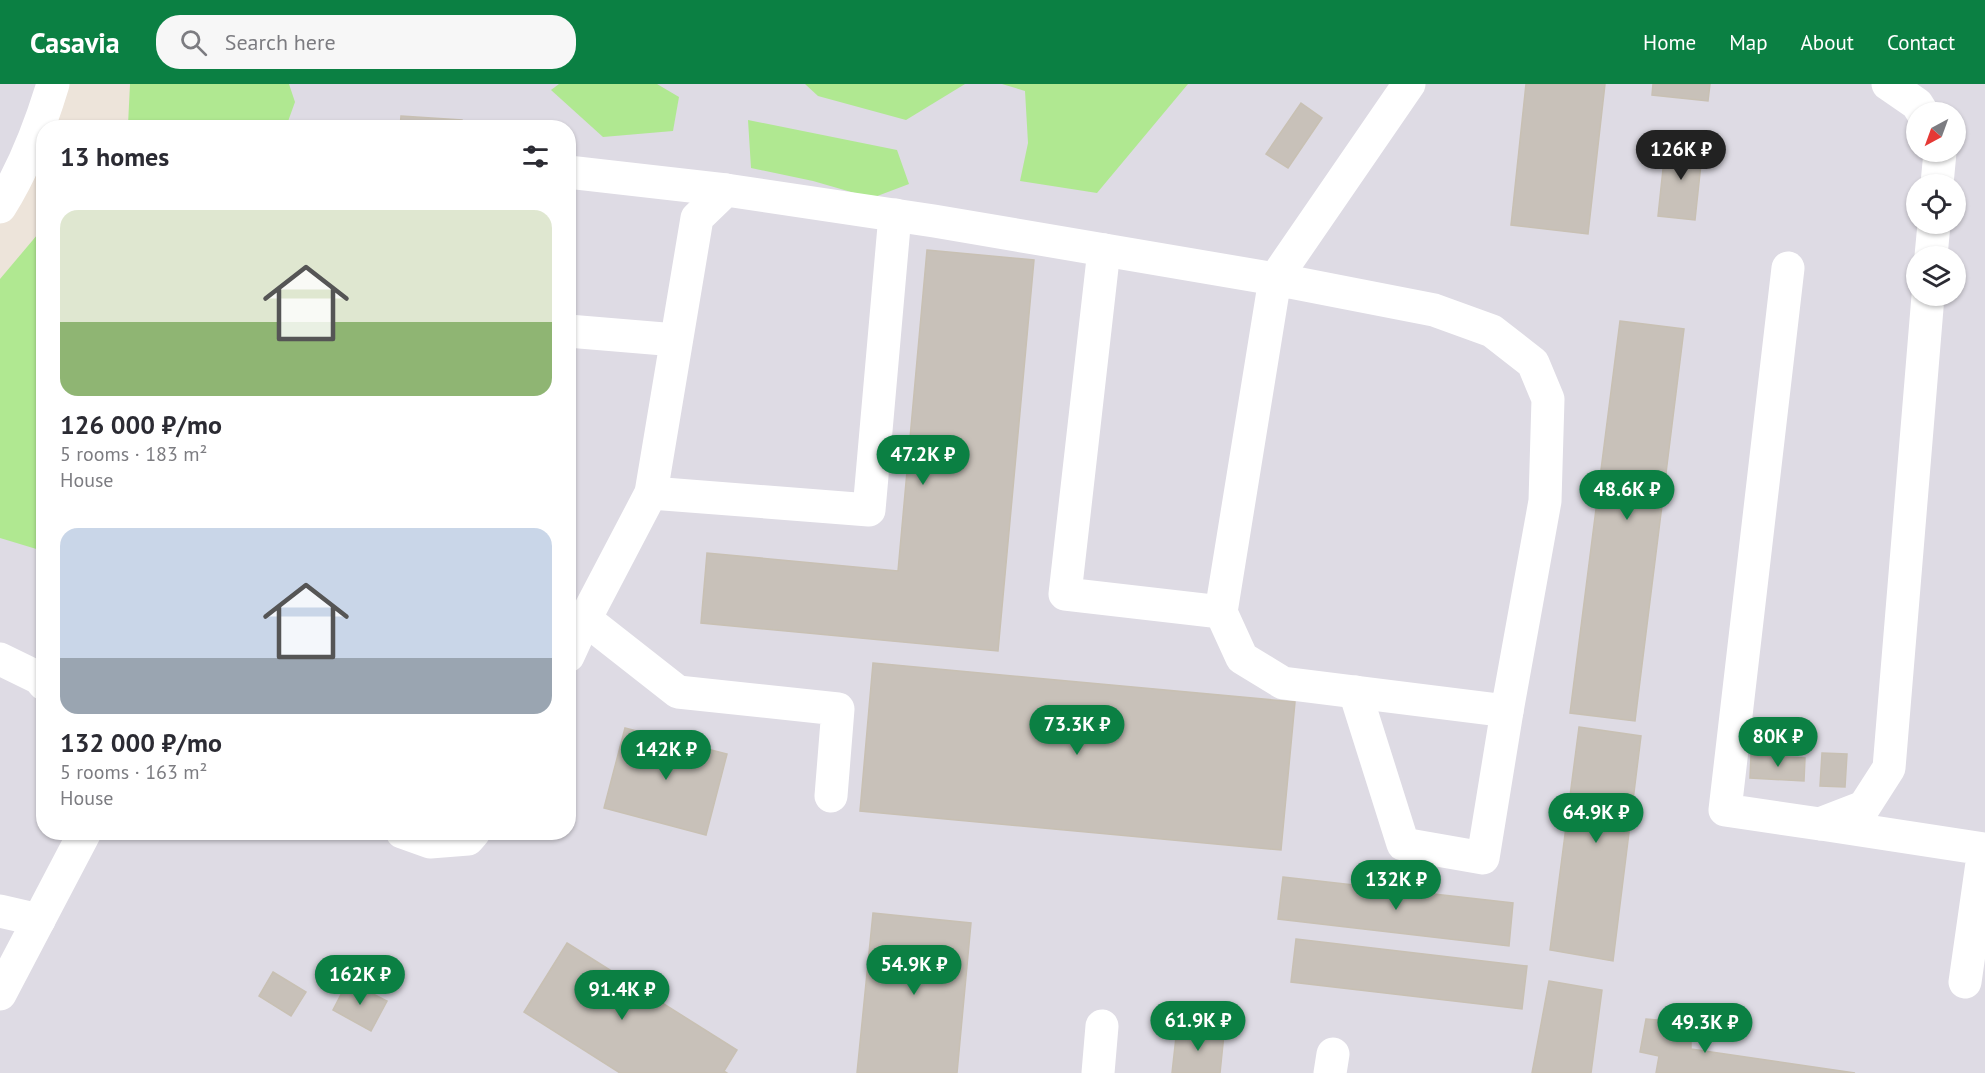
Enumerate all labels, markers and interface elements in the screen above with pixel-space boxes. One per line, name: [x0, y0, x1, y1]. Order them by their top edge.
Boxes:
search box: [156, 15, 576, 69]
text: Casavia: [30, 24, 120, 61]
icon: search: [177, 26, 210, 59]
text: Search here: [225, 28, 336, 56]
text: Home: [1643, 29, 1696, 56]
text: Map: [1729, 29, 1768, 56]
text: About: [1801, 29, 1854, 56]
text: Contact: [1887, 29, 1955, 56]
north arrow: [1906, 102, 1966, 162]
map controls: [1906, 102, 1966, 306]
pin: 126K ₽: [1632, 130, 1730, 181]
text: 126K ₽: [1650, 136, 1712, 162]
text: 13 homes: [60, 140, 169, 173]
icon: filters: [519, 140, 552, 173]
button: locate: [1906, 174, 1966, 234]
button: layers: [1906, 246, 1966, 306]
icon: home: [252, 249, 360, 357]
text: 126 000 ₽/mo: [60, 408, 222, 441]
pin: 47.2K ₽: [868, 435, 978, 486]
text: 5 rooms · 183 m²: [60, 441, 207, 467]
text: 47.2K ₽: [891, 441, 955, 467]
text: House: [60, 467, 114, 493]
pin: 48.6K ₽: [1572, 470, 1682, 521]
text: 48.6K ₽: [1593, 476, 1661, 502]
icon: home: [252, 567, 360, 675]
pin: 73.3K ₽: [1022, 705, 1132, 756]
text: 73.3K ₽: [1043, 711, 1111, 737]
pin: 80K ₽: [1736, 717, 1820, 768]
text: 80K ₽: [1753, 723, 1803, 749]
text: 132 000 ₽/mo: [60, 726, 222, 759]
pin: 142K ₽: [617, 730, 715, 781]
text: 142K ₽: [635, 736, 697, 762]
text: 5 rooms · 163 m²: [60, 759, 207, 785]
text: House: [60, 785, 114, 811]
pin: 64.9K ₽: [1541, 793, 1651, 844]
text: 64.9K ₽: [1562, 799, 1630, 825]
pin: 132K ₽: [1347, 860, 1445, 911]
text: 132K ₽: [1365, 866, 1427, 892]
pin: 54.9K ₽: [859, 945, 969, 996]
text: 54.9K ₽: [880, 951, 948, 977]
pin: 162K ₽: [311, 955, 409, 1006]
text: 162K ₽: [329, 961, 391, 987]
pin: 91.4K ₽: [567, 970, 677, 1021]
text: 91.4K ₽: [588, 976, 656, 1002]
pin: 61.9K ₽: [1143, 1001, 1253, 1052]
pin: 49.3K ₽: [1650, 1003, 1760, 1054]
text: 61.9K ₽: [1164, 1007, 1232, 1033]
text: 49.3K ₽: [1671, 1009, 1739, 1035]

